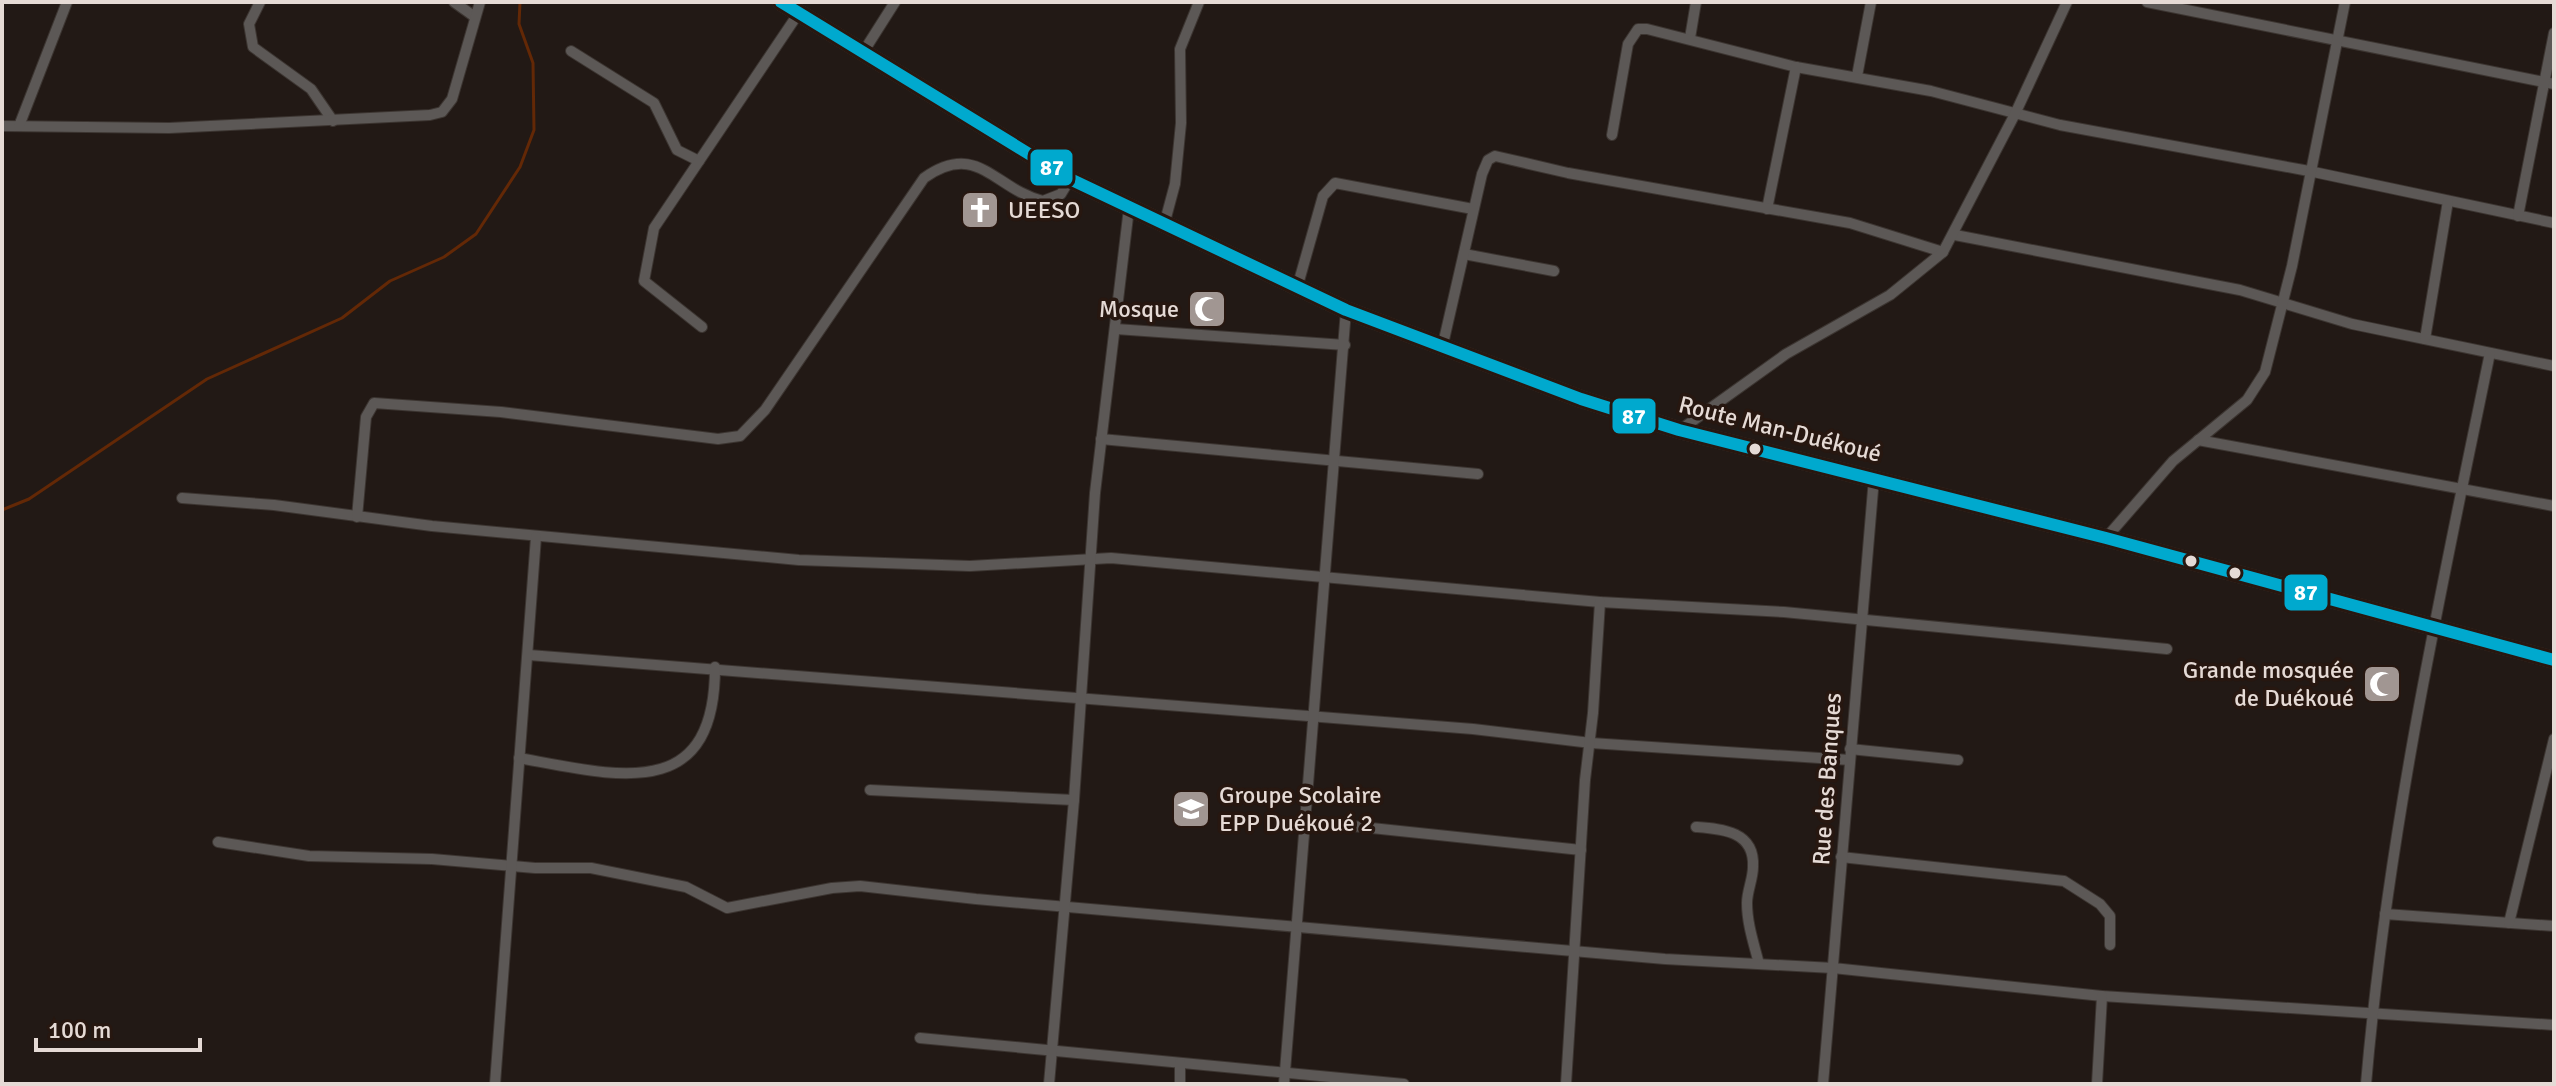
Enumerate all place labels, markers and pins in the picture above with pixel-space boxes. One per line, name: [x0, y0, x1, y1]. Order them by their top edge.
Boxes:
church icon: UEESO: [959, 189, 1001, 231]
place label: UEESO: [1008, 195, 1080, 225]
mosque icon: Mosque: [1186, 288, 1228, 330]
place label: Mosque: [1099, 294, 1179, 324]
unlabelled marker: [1747, 441, 1763, 457]
unlabelled marker: [2183, 553, 2199, 569]
unlabelled marker: [2227, 565, 2243, 581]
place label: Grande mosquée de Duékoué: [2183, 655, 2354, 713]
mosque icon: Grande mosquée de Duékoué: [2361, 663, 2403, 705]
place label: Groupe Scolaire EPP Duékoué 2: [1219, 780, 1382, 838]
school or university icon: Groupe Scolaire EPP Duékoué 2: [1170, 788, 1212, 830]

